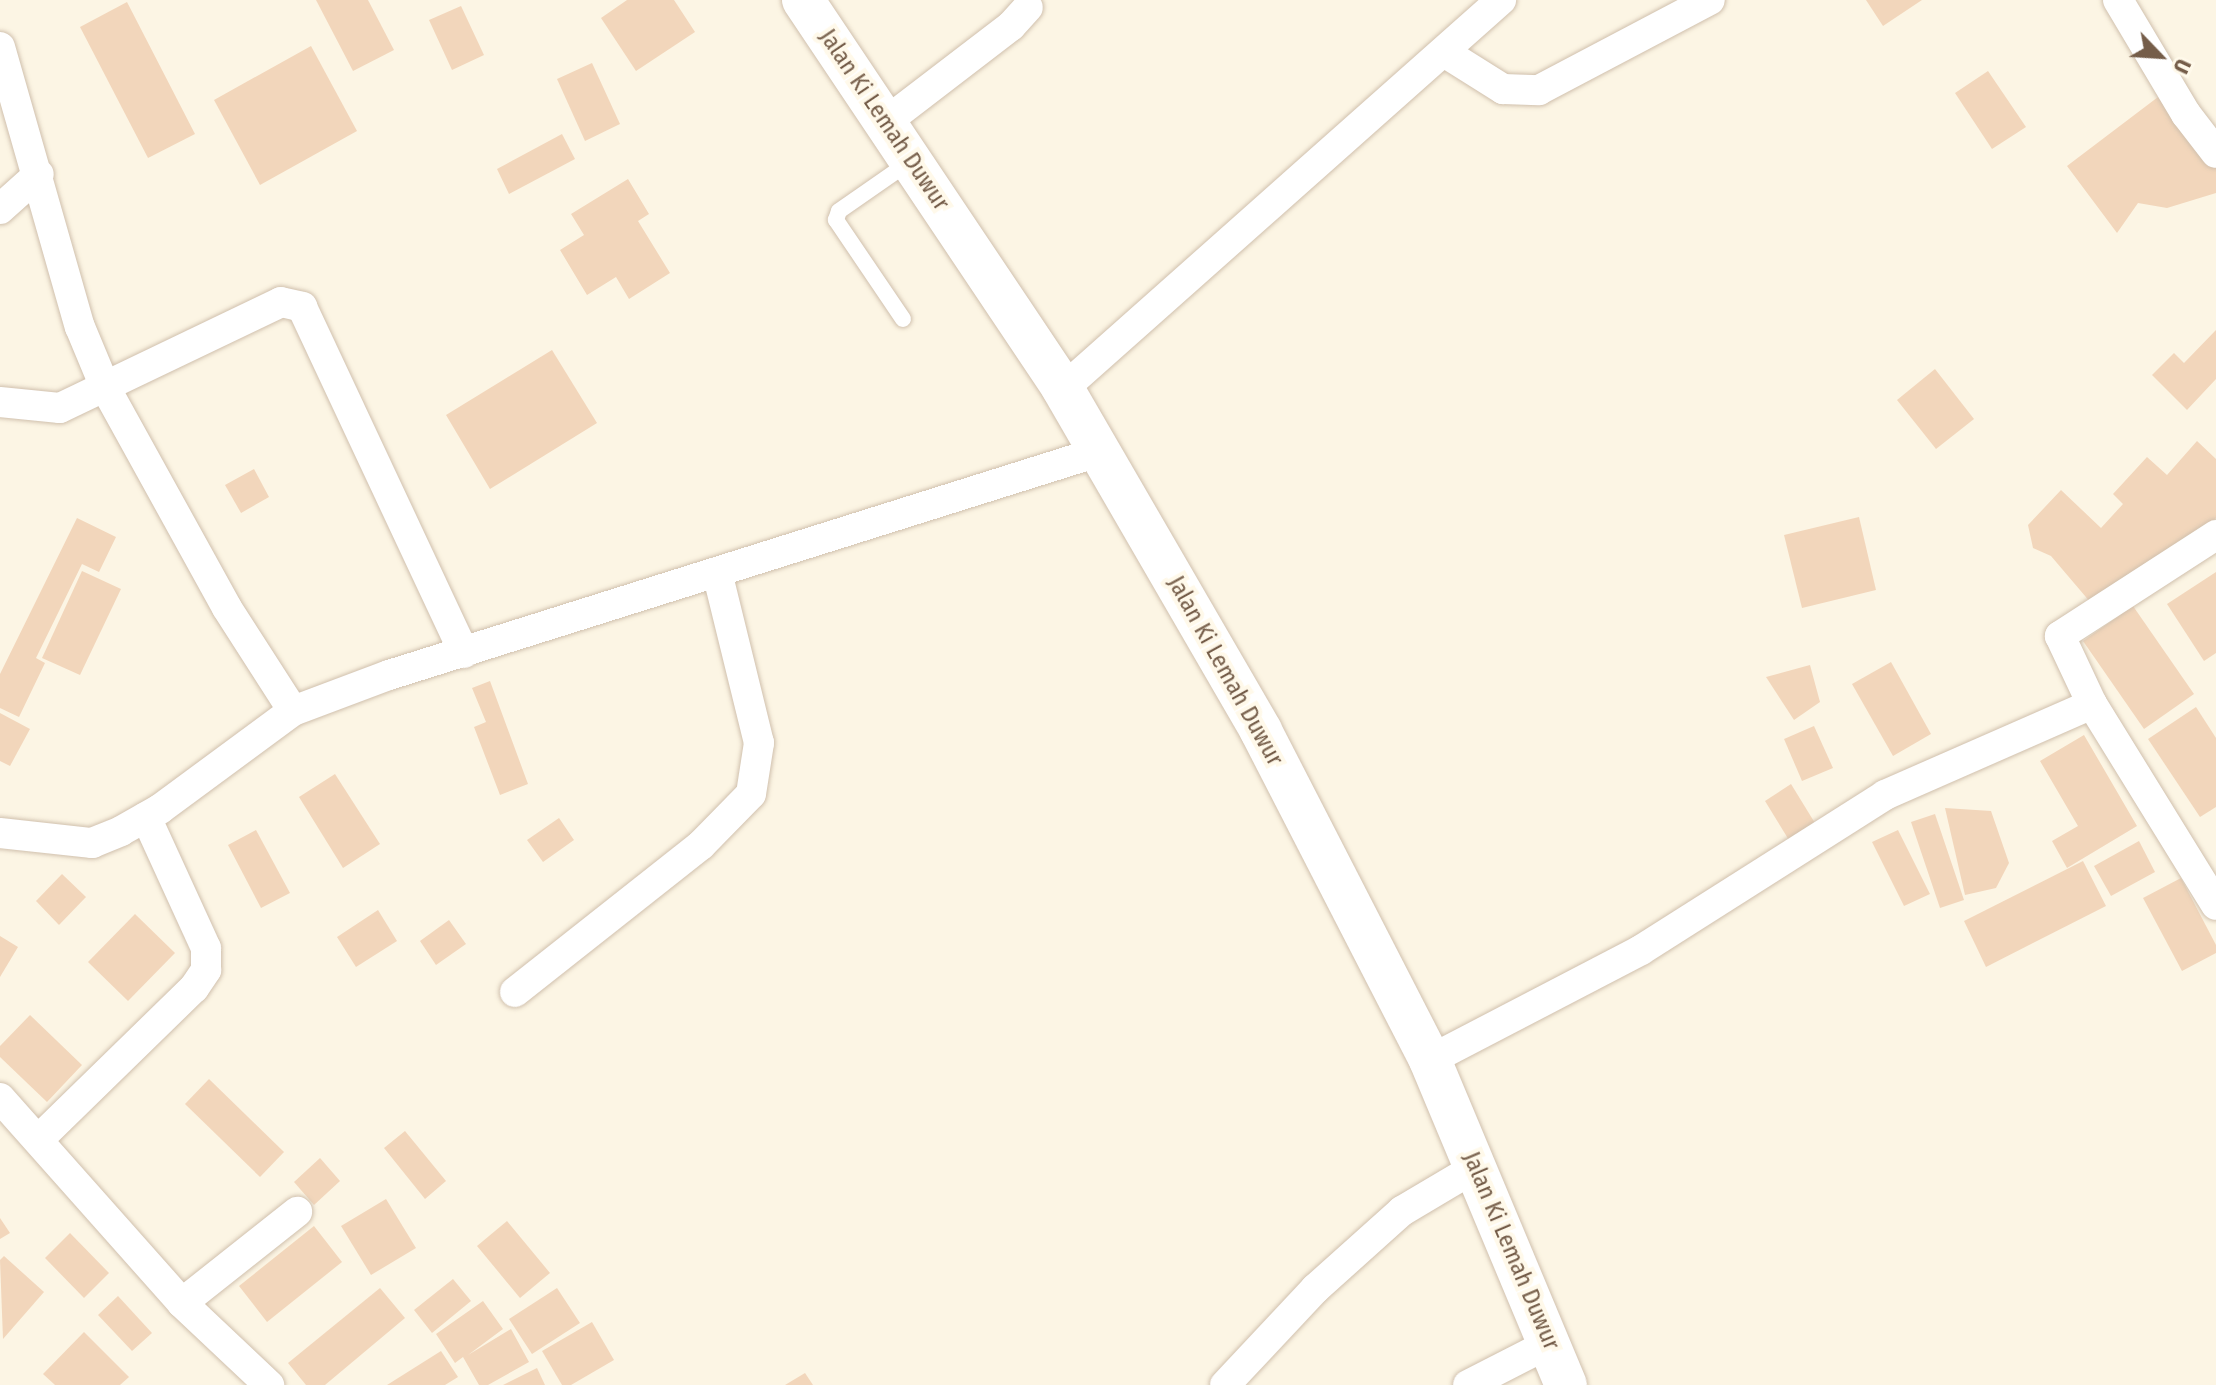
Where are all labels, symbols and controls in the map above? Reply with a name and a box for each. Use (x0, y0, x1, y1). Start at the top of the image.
north arrow (2120, 16, 2200, 96)
street label: Jalan Ki Lemah Duwur (813, 24, 955, 216)
text: U (2167, 55, 2197, 78)
street label: Jalan Ki Lemah Duwur (1161, 571, 1289, 771)
street label: Jalan Ki Lemah Duwur (1456, 1148, 1566, 1354)

